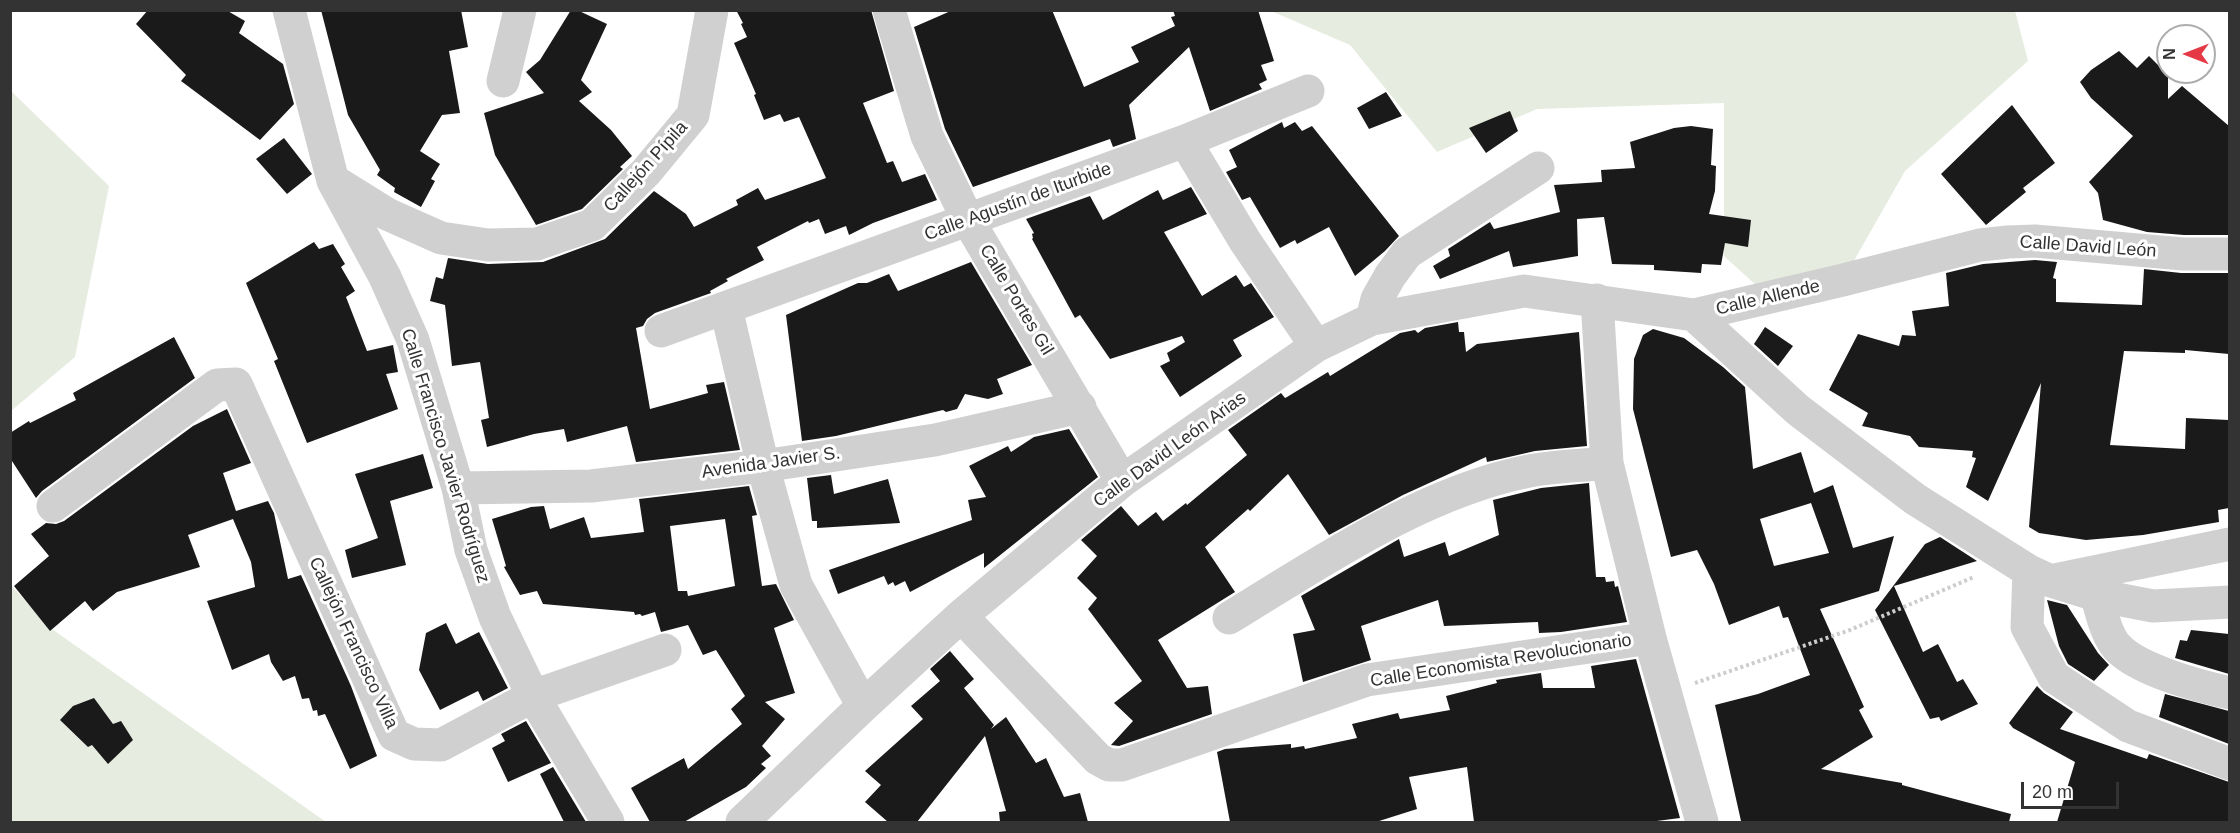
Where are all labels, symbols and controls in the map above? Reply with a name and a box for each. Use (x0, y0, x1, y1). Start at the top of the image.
north arrow (2156, 24, 2216, 84)
text: N (2161, 48, 2178, 60)
street label: Callejón Pípila (599, 117, 693, 217)
street label: Calle Agustín de Iturbide (922, 158, 1114, 246)
street label: Calle David León (2019, 231, 2157, 263)
street label: Calle Portes Gil (975, 241, 1057, 359)
street label: Calle Allende (1714, 276, 1822, 320)
street label: Calle Francisco Javier Rodríguez (396, 326, 494, 586)
street label: Calle David León Arias (1090, 387, 1250, 513)
street label: Avenida Javier S. (700, 443, 842, 483)
street label: Callejón Francisco Villa (304, 554, 402, 732)
street label: Calle Economista Revolucionario (1369, 630, 1633, 692)
scale bar (2024, 770, 2122, 808)
text: 20 m (2032, 782, 2072, 802)

